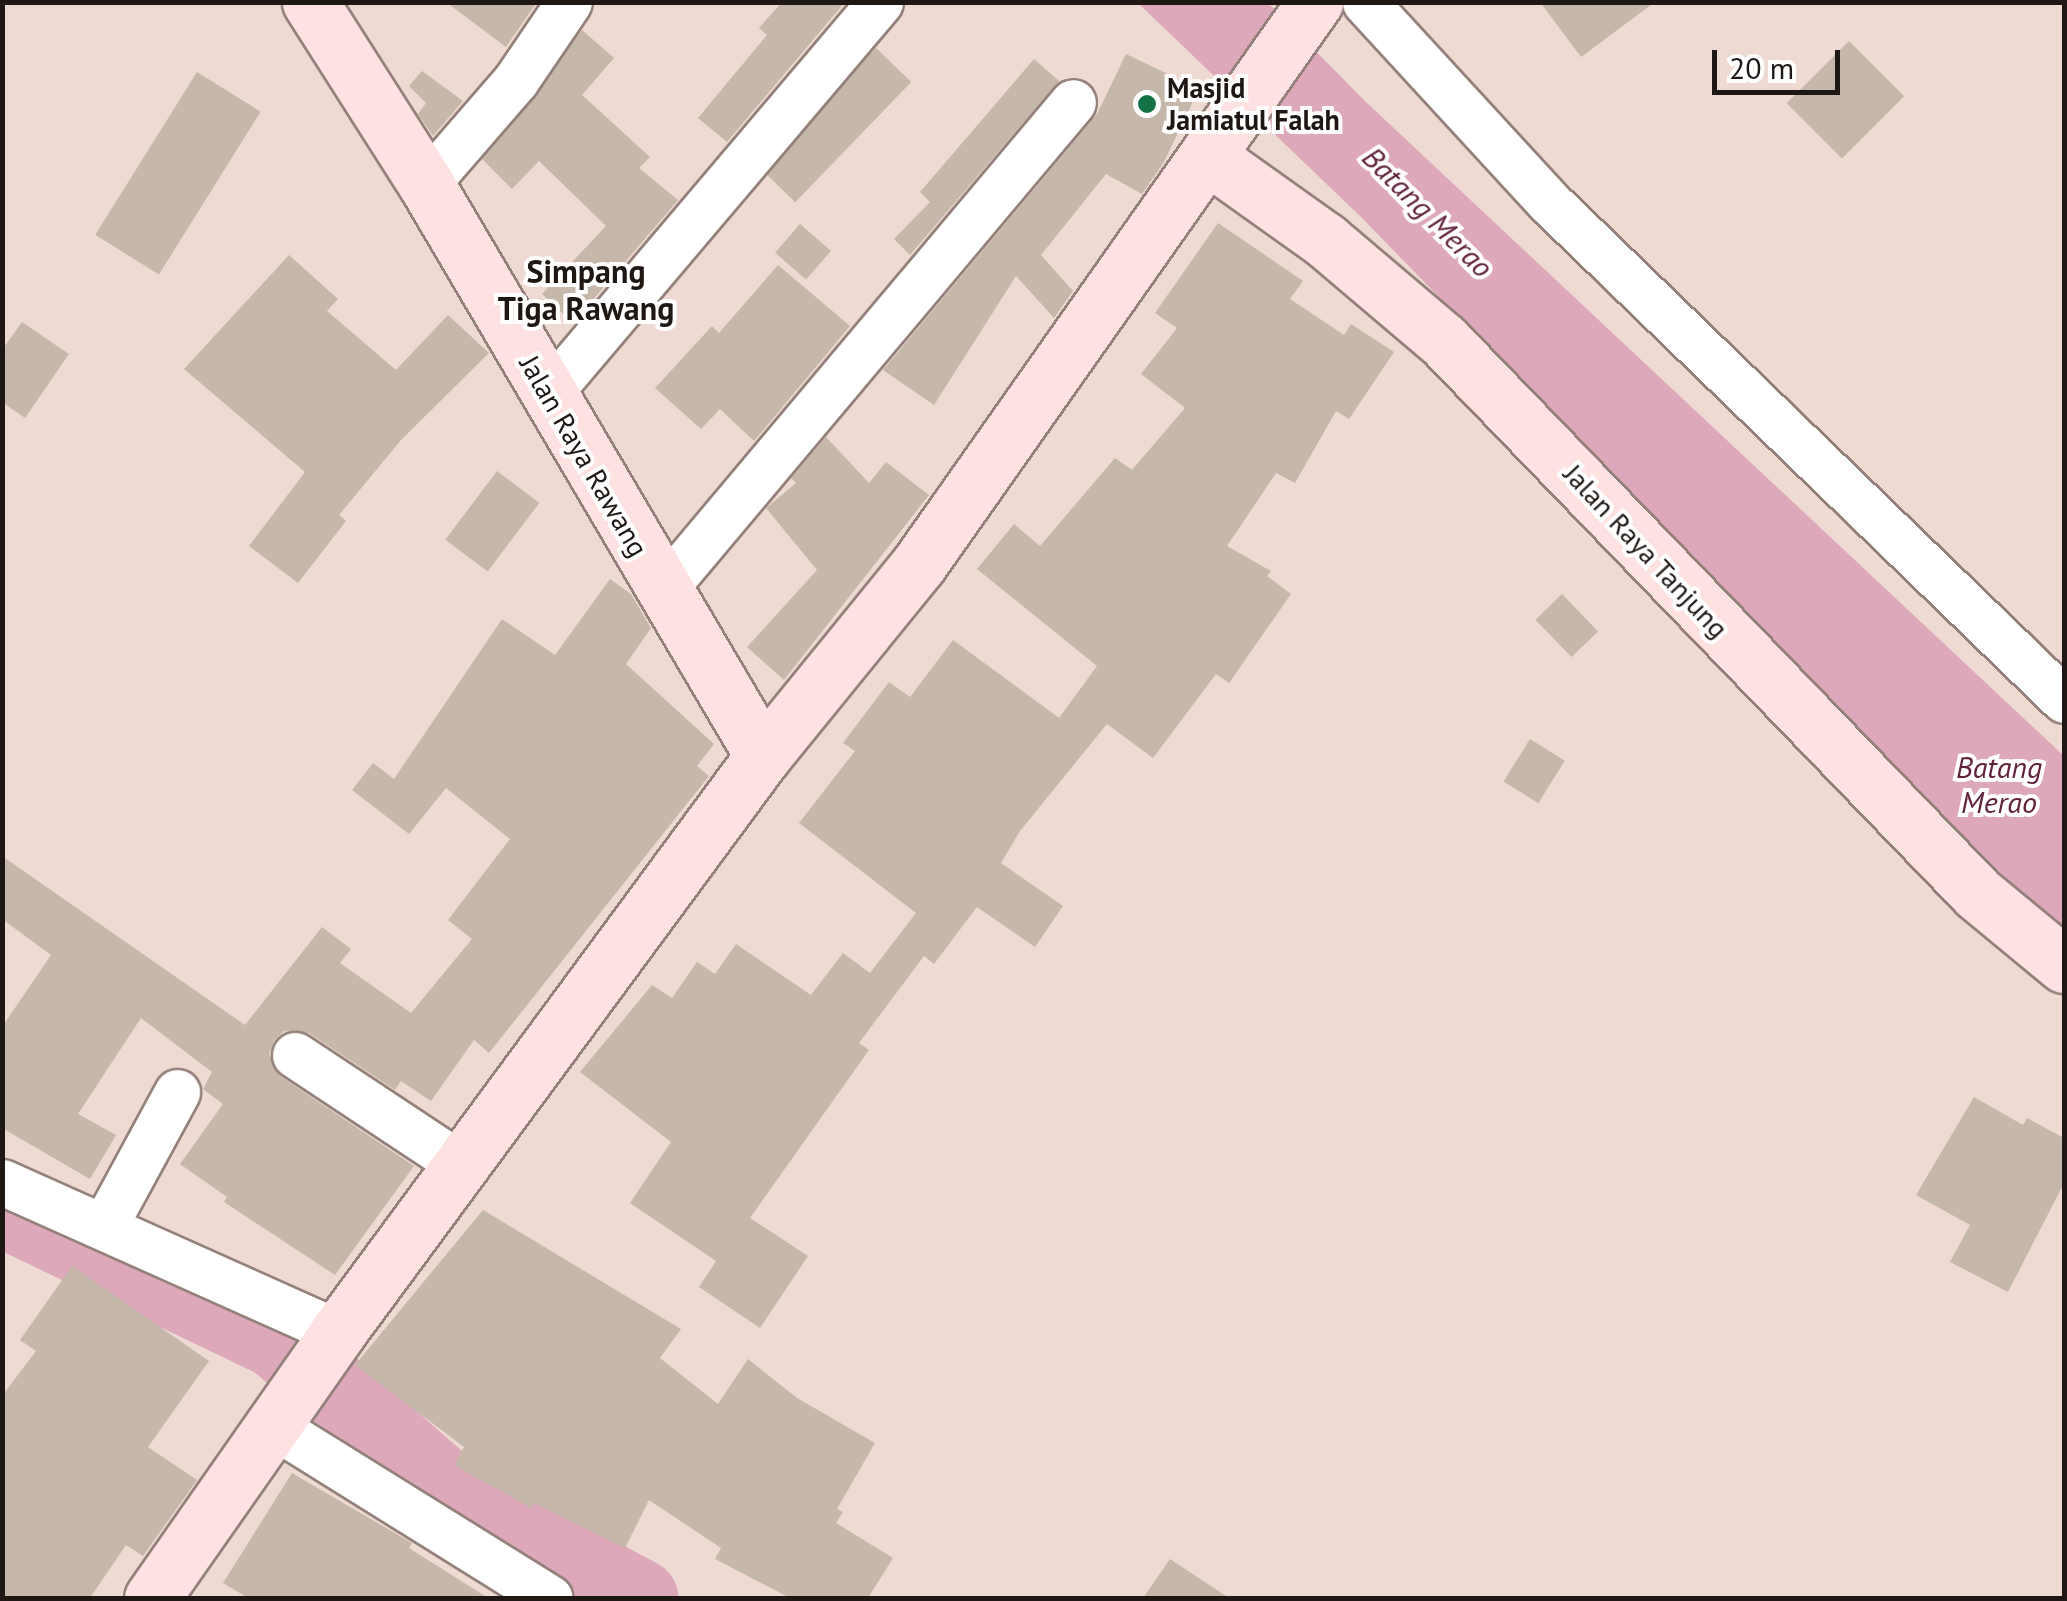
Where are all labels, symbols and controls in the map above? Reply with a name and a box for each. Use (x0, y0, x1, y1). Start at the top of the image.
scale bar (1717, 30, 1844, 92)
text: 20 m (1729, 48, 1794, 87)
place label: Masjid Jamiatul Falah (1167, 71, 1340, 137)
marker: Masjid Jamiatul Falah (1136, 93, 1158, 115)
water label: Batang Merao (1355, 139, 1501, 285)
district label: Simpang Tiga Rawang (498, 253, 674, 328)
street label: Jalan Raya Rawang (513, 349, 655, 563)
street label: Jalan Raya Tanjung (1557, 457, 1735, 645)
water label: Batang Merao (1956, 749, 2042, 820)

